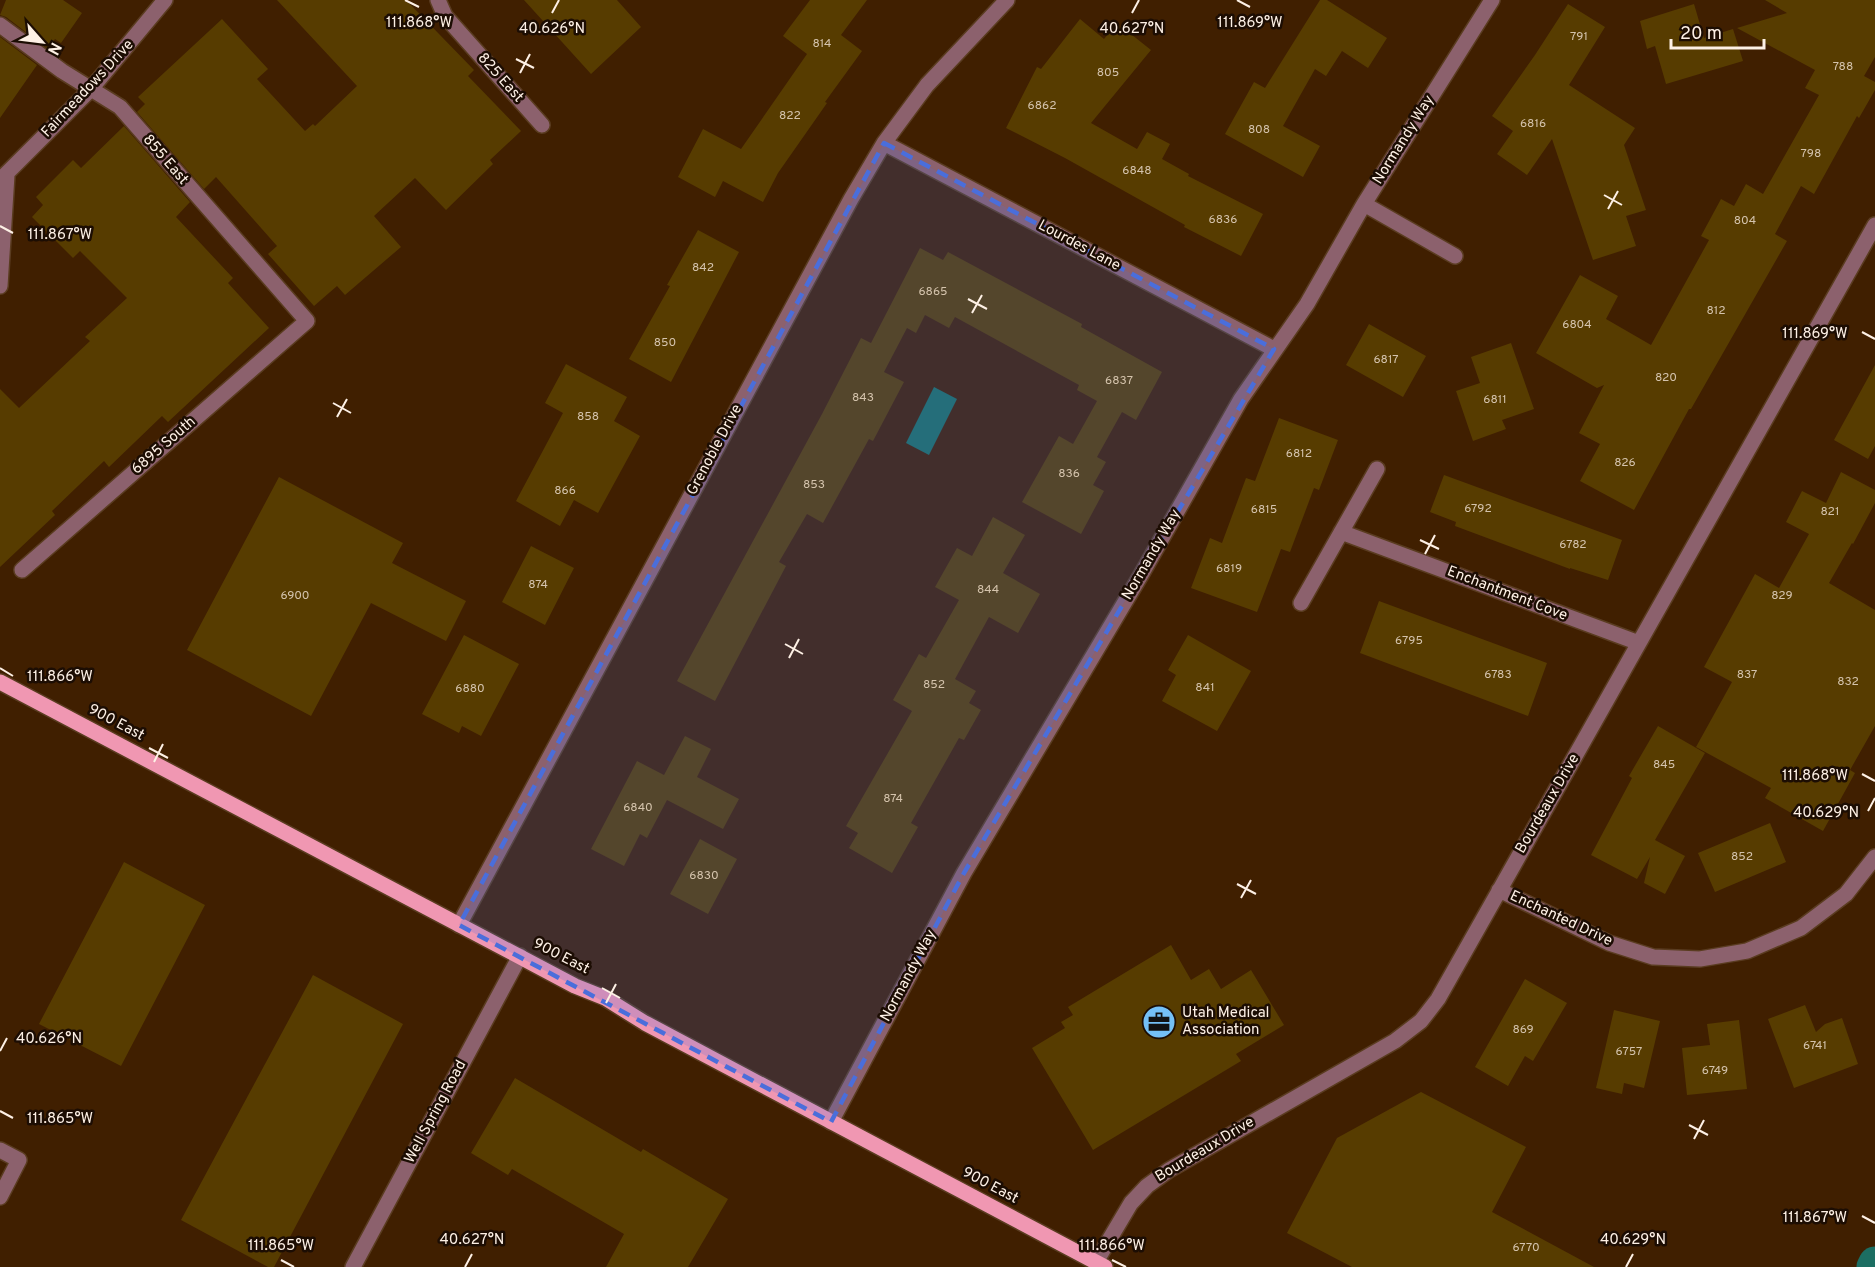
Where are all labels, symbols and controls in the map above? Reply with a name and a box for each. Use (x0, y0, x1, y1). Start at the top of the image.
north arrow (12, 12, 72, 72)
scale bar (1671, 12, 1764, 50)
text: 111.868°W (386, 14, 452, 33)
text: 111.869°W (1217, 14, 1283, 33)
text: 40.626°N (519, 20, 585, 39)
text: 40.627°N (1100, 20, 1164, 39)
text: 20 m (1680, 23, 1722, 46)
house number: 791 (1570, 29, 1588, 45)
street label: Fairmeadows Drive (38, 36, 138, 142)
house number: 814 (813, 36, 832, 52)
text: N (42, 38, 65, 58)
street label: 825 East (473, 49, 527, 107)
house number: 788 (1833, 59, 1853, 75)
house number: 805 (1097, 65, 1119, 81)
street label: Normandy Way (1369, 92, 1439, 188)
house number: 6862 (1027, 98, 1057, 114)
house number: 822 (779, 108, 801, 124)
house number: 6816 (1520, 116, 1546, 132)
house number: 808 (1248, 122, 1270, 138)
street label: 855 East (138, 131, 192, 189)
house number: 798 (1801, 146, 1821, 162)
house number: 6848 (1122, 163, 1152, 179)
house number: 6836 (1209, 212, 1237, 228)
house number: 804 (1734, 213, 1756, 229)
street label: Lourdes Lane (1034, 216, 1124, 276)
text: 111.867°W (28, 226, 92, 245)
house number: 842 (692, 260, 714, 276)
house number: 6865 (918, 284, 948, 300)
house number: 812 (1706, 303, 1726, 319)
house number: 6804 (1562, 317, 1592, 333)
text: 111.869°W (1782, 325, 1848, 344)
house number: 850 (654, 335, 676, 351)
house number: 6817 (1373, 352, 1399, 368)
house number: 820 (1655, 370, 1677, 386)
house number: 6837 (1105, 373, 1133, 389)
house number: 843 (852, 390, 874, 406)
house number: 6811 (1483, 392, 1507, 408)
street label: Grenoble Drive (683, 401, 747, 499)
house number: 858 (577, 409, 599, 425)
street label: 6895 South (128, 413, 200, 479)
house number: 6812 (1286, 446, 1312, 462)
house number: 826 (1614, 455, 1636, 471)
house number: 836 (1058, 466, 1080, 482)
house number: 853 (803, 477, 825, 493)
house number: 866 (554, 483, 576, 499)
house number: 6792 (1464, 501, 1492, 517)
house number: 6815 (1251, 502, 1277, 518)
house number: 821 (1821, 504, 1839, 520)
street label: Normandy Way (1118, 506, 1186, 604)
house number: 6782 (1559, 537, 1587, 553)
house number: 6819 (1216, 561, 1242, 577)
street label: Enchantment Cove (1444, 562, 1570, 626)
house number: 874 (528, 577, 548, 593)
house number: 844 (977, 582, 999, 598)
house number: 6900 (280, 588, 310, 604)
house number: 829 (1771, 588, 1793, 604)
house number: 6795 (1395, 633, 1423, 649)
house number: 6783 (1484, 667, 1512, 683)
house number: 837 (1737, 667, 1757, 683)
text: 111.866°W (27, 668, 93, 687)
house number: 832 (1837, 674, 1859, 690)
house number: 852 (923, 677, 945, 693)
house number: 841 (1195, 680, 1215, 696)
house number: 6880 (455, 681, 485, 697)
street label: 900 East (85, 700, 147, 746)
street label: Bourdeaux Drive (1512, 751, 1584, 857)
house number: 845 (1653, 757, 1675, 773)
text: 111.868°W (1782, 767, 1848, 786)
house number: 874 (883, 791, 903, 807)
house number: 6840 (623, 800, 653, 816)
text: 40.629°N (1793, 804, 1859, 823)
house number: 852 (1731, 849, 1753, 865)
house number: 6830 (689, 868, 719, 884)
street label: Enchanted Drive (1507, 887, 1615, 951)
street label: Normandy Way (877, 927, 941, 1025)
street label: 900 East (530, 935, 592, 979)
office icon: Utah Medical Association (1141, 1004, 1177, 1040)
place label: Utah Medical Association (1182, 1004, 1270, 1040)
house number: 869 (1512, 1022, 1534, 1038)
text: 40.626°N (16, 1030, 82, 1049)
house number: 6741 (1803, 1038, 1827, 1054)
house number: 6757 (1616, 1044, 1642, 1060)
street label: Well Spring Road (401, 1057, 471, 1167)
house number: 6749 (1702, 1063, 1728, 1079)
text: 111.865°W (27, 1110, 93, 1129)
street label: Bourdeaux Drive (1152, 1113, 1258, 1187)
street label: 900 East (959, 1163, 1021, 1209)
text: 111.867°W (1783, 1209, 1847, 1228)
text: 40.627°N (440, 1231, 504, 1250)
text: 40.629°N (1600, 1231, 1666, 1250)
text: 111.865°W (248, 1237, 314, 1256)
text: 111.866°W (1079, 1237, 1145, 1256)
house number: 6770 (1512, 1240, 1540, 1256)

